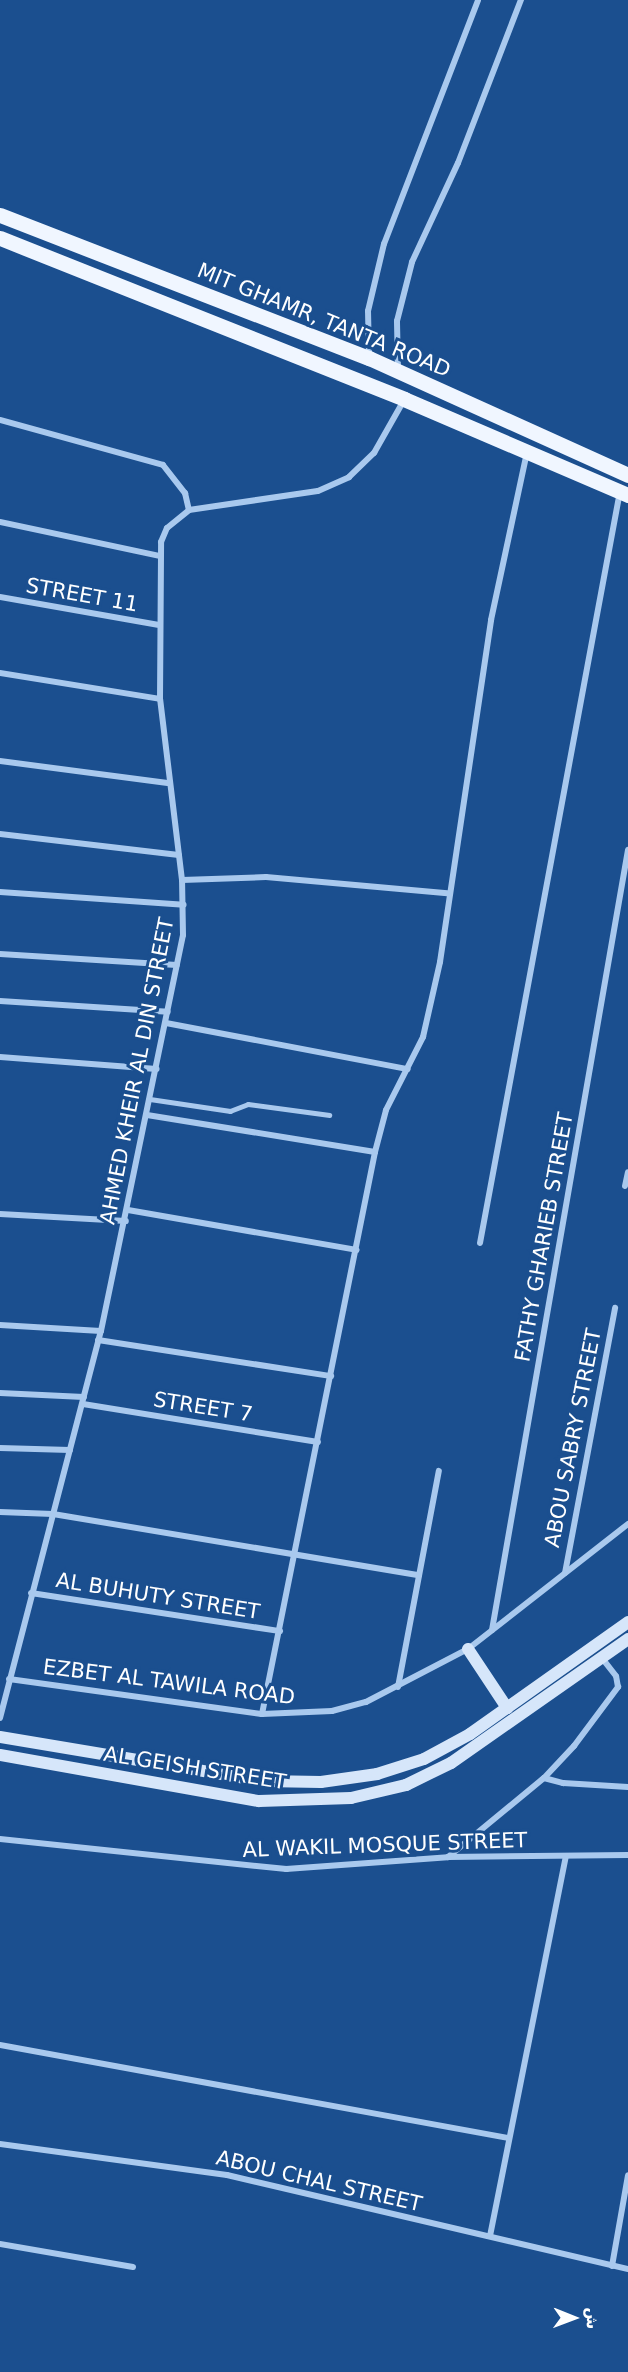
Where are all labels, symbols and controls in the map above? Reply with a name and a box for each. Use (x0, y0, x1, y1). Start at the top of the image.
street label: MIT GHAMR, TANTA ROAD (194, 258, 454, 382)
street label: STREET 11 (24, 573, 140, 617)
street label: AHMED KHEIR AL DIN STREET (95, 915, 179, 1227)
street label: FATHY GHARIEB STREET (510, 1110, 578, 1364)
street label: ABOU SABRY STREET (539, 1326, 607, 1550)
street label: STREET 7 (152, 1387, 254, 1427)
street label: AL BUHUTY STREET (54, 1567, 262, 1625)
street label: EZBET AL TAWILA ROAD (42, 1654, 296, 1710)
street label: AL GEISH STREET (102, 1741, 288, 1795)
street label: AL WAKIL MOSQUE STREET (242, 1827, 528, 1863)
street label: ABOU CHAL STREET (214, 2145, 424, 2217)
north arrow (544, 2288, 604, 2348)
text: ش (583, 2307, 602, 2330)

